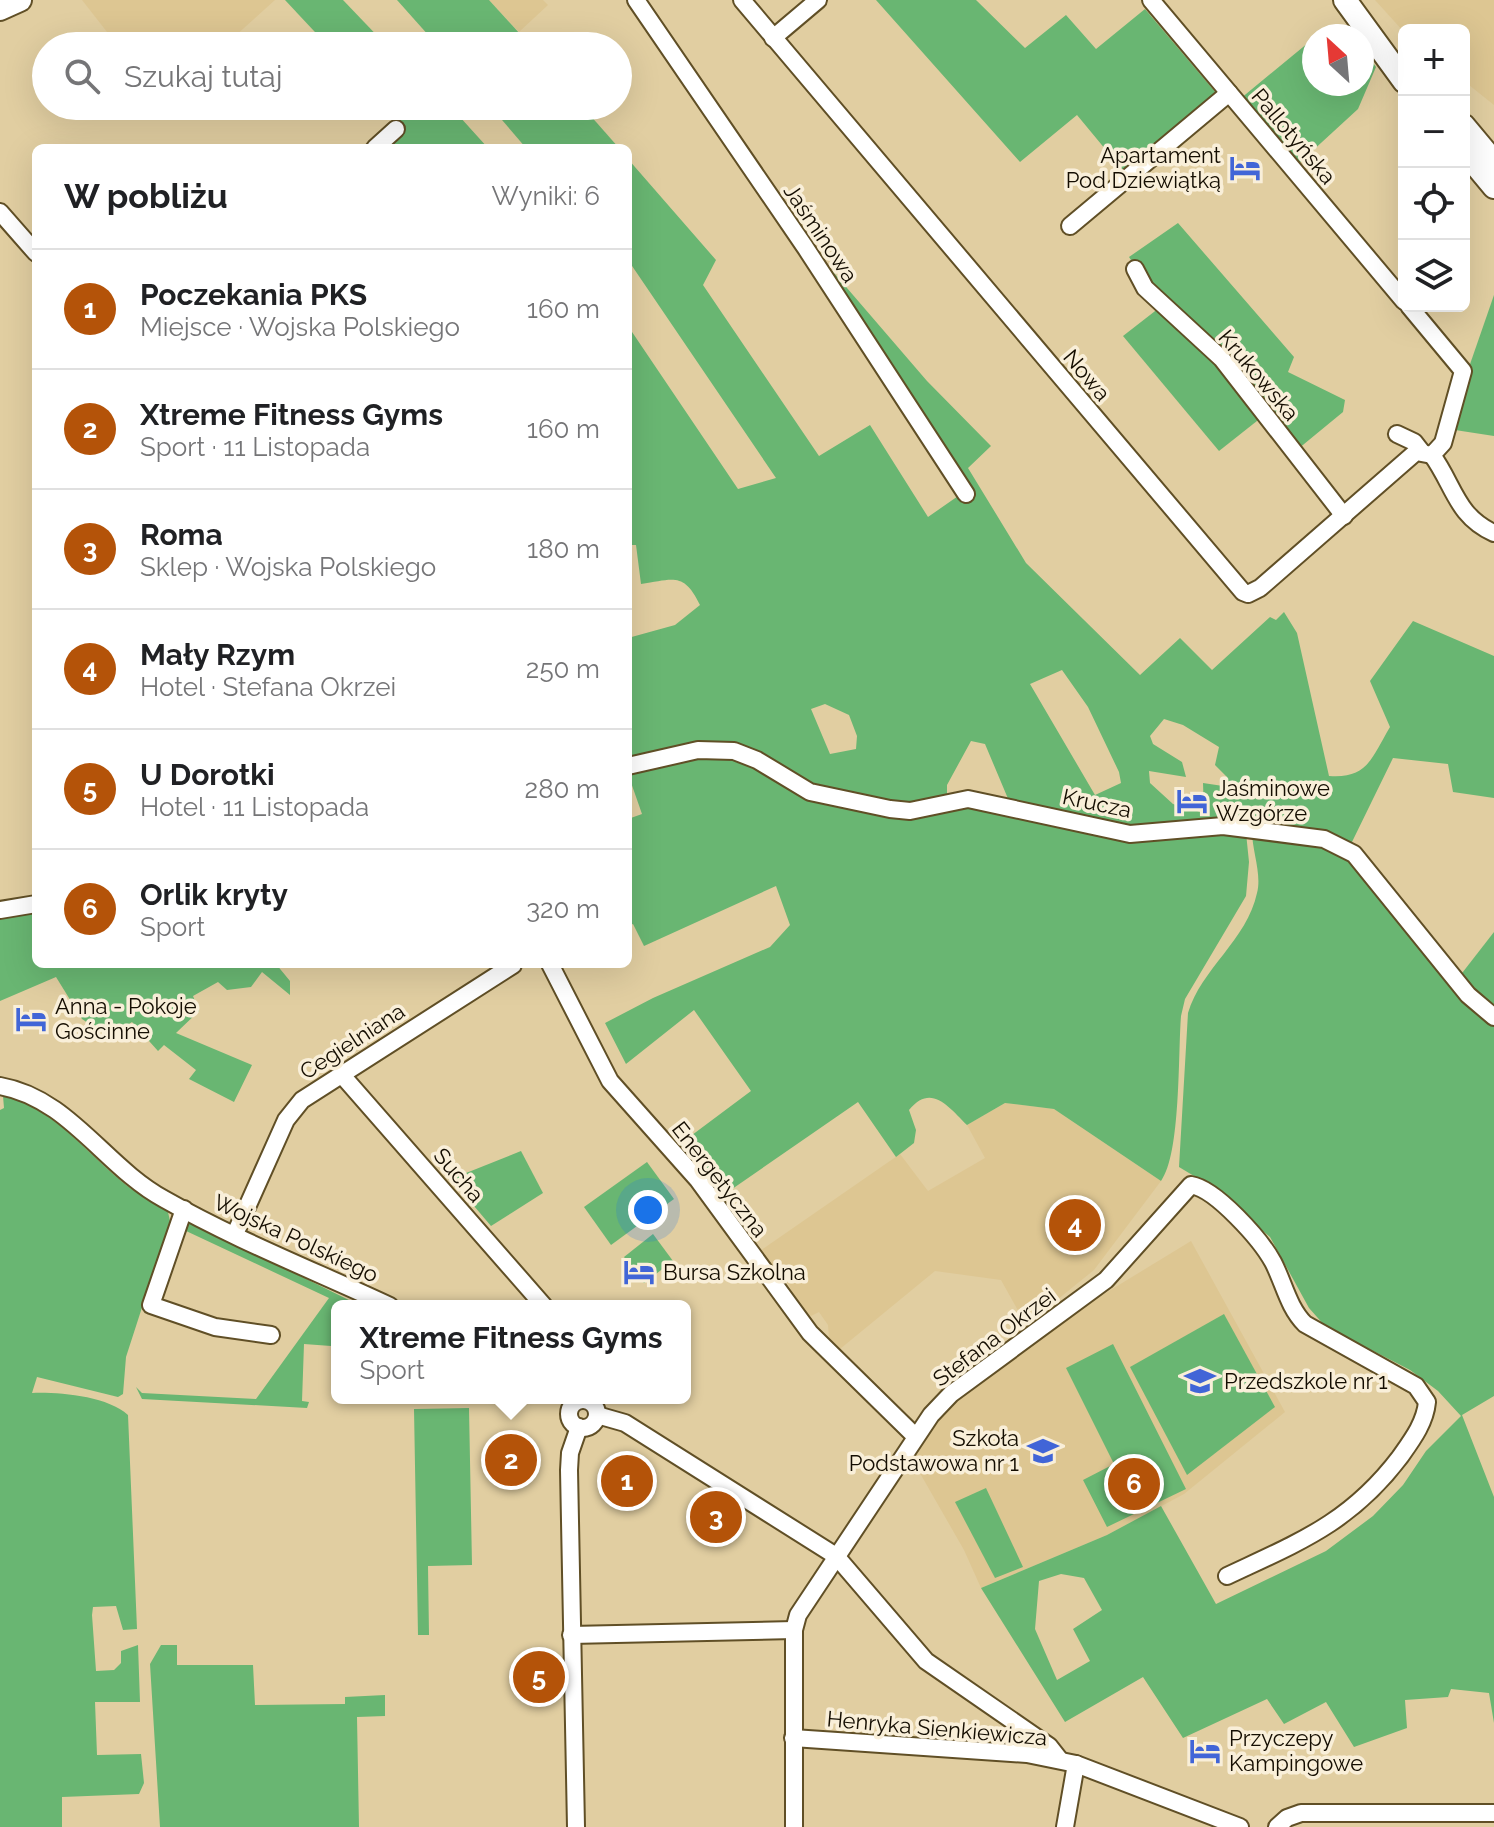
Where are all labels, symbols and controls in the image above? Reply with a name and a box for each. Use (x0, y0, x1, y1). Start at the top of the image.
north arrow (1302, 24, 1374, 96)
map controls (1398, 24, 1470, 312)
button: + (1398, 24, 1470, 96)
search box (32, 32, 632, 120)
icon: search (60, 54, 104, 98)
text: Szukaj tutaj (124, 59, 282, 94)
street label: Pallotyńska (1247, 83, 1341, 189)
button: − (1398, 96, 1470, 168)
place label: Apartament Pod Dziewiątką (1066, 142, 1222, 193)
hotel icon: Apartament Pod Dziewiątką (1228, 151, 1262, 185)
button: locate (1398, 168, 1470, 240)
text: W pobliżu (64, 176, 228, 216)
street label: Jaśminowa (779, 179, 863, 287)
text: Wyniki: 6 (492, 181, 600, 211)
button: layers (1398, 240, 1470, 312)
text: Poczekania PKS (140, 277, 367, 312)
text: 1 (84, 294, 96, 324)
text: 160 m (527, 294, 600, 324)
text: Miejsce · Wojska Polskiego (140, 312, 460, 342)
street label: Krukowska (1214, 324, 1304, 426)
street label: Nowa (1058, 344, 1116, 406)
text: Xtreme Fitness Gyms (140, 397, 443, 432)
text: 2 (83, 414, 97, 444)
text: 160 m (527, 414, 600, 444)
text: Sport · 11 Listopada (140, 432, 370, 462)
text: Roma (140, 517, 223, 552)
text: 3 (83, 534, 97, 564)
text: 180 m (527, 534, 600, 564)
text: Sklep · Wojska Polskiego (140, 552, 436, 582)
text: Mały Rzym (140, 637, 295, 672)
text: 4 (83, 654, 97, 684)
text: 250 m (526, 654, 600, 684)
text: Hotel · Stefana Okrzei (140, 672, 396, 702)
text: U Dorotki (140, 757, 275, 792)
text: 5 (83, 774, 97, 804)
text: 280 m (525, 774, 600, 804)
place label: Jaśminowe Wzgórze (1216, 775, 1330, 826)
street label: Krucza (1060, 783, 1134, 823)
hotel icon: Jaśminowe Wzgórze (1175, 784, 1209, 818)
text: Hotel · 11 Listopada (140, 792, 369, 822)
text: Orlik kryty (140, 877, 288, 912)
text: 6 (82, 894, 98, 924)
text: 320 m (526, 894, 600, 924)
text: Sport (140, 912, 205, 942)
place label: Anna - Pokoje Gościnne (55, 993, 197, 1044)
street label: Cegielniana (295, 997, 409, 1085)
hotel icon: Anna - Pokoje Gościnne (14, 1002, 48, 1036)
street label: Energetyczna (667, 1116, 773, 1242)
street label: Sucha (428, 1143, 490, 1207)
street label: Wojska Polskiego (210, 1188, 382, 1288)
your location (628, 1190, 668, 1230)
pin: 4 (1049, 1195, 1101, 1255)
hotel icon: Bursa Szkolna (622, 1255, 656, 1289)
place label: Bursa Szkolna (663, 1259, 806, 1285)
street label: Stefana Okrzei (927, 1282, 1061, 1392)
popup (331, 1300, 691, 1404)
text: Xtreme Fitness Gyms (360, 1320, 662, 1355)
text: Sport (360, 1355, 425, 1385)
school or university icon: Przedszkole nr 1 (1183, 1364, 1217, 1398)
place label: Przedszkole nr 1 (1224, 1368, 1388, 1394)
place label: Szkoła Podstawowa nr 1 (849, 1425, 1019, 1476)
pin: 2 (485, 1430, 537, 1490)
school or university icon: Szkoła Podstawowa nr 1 (1026, 1434, 1060, 1468)
pin: 1 (601, 1451, 653, 1511)
pin: 6 (1108, 1454, 1160, 1514)
pin: 3 (690, 1487, 742, 1547)
pin: 5 (513, 1647, 565, 1707)
street label: Henryka Sienkiewicza (826, 1705, 1048, 1751)
place label: Przyczepy Kampingowe (1229, 1725, 1363, 1776)
hotel icon: Przyczepy Kampingowe (1188, 1734, 1222, 1768)

